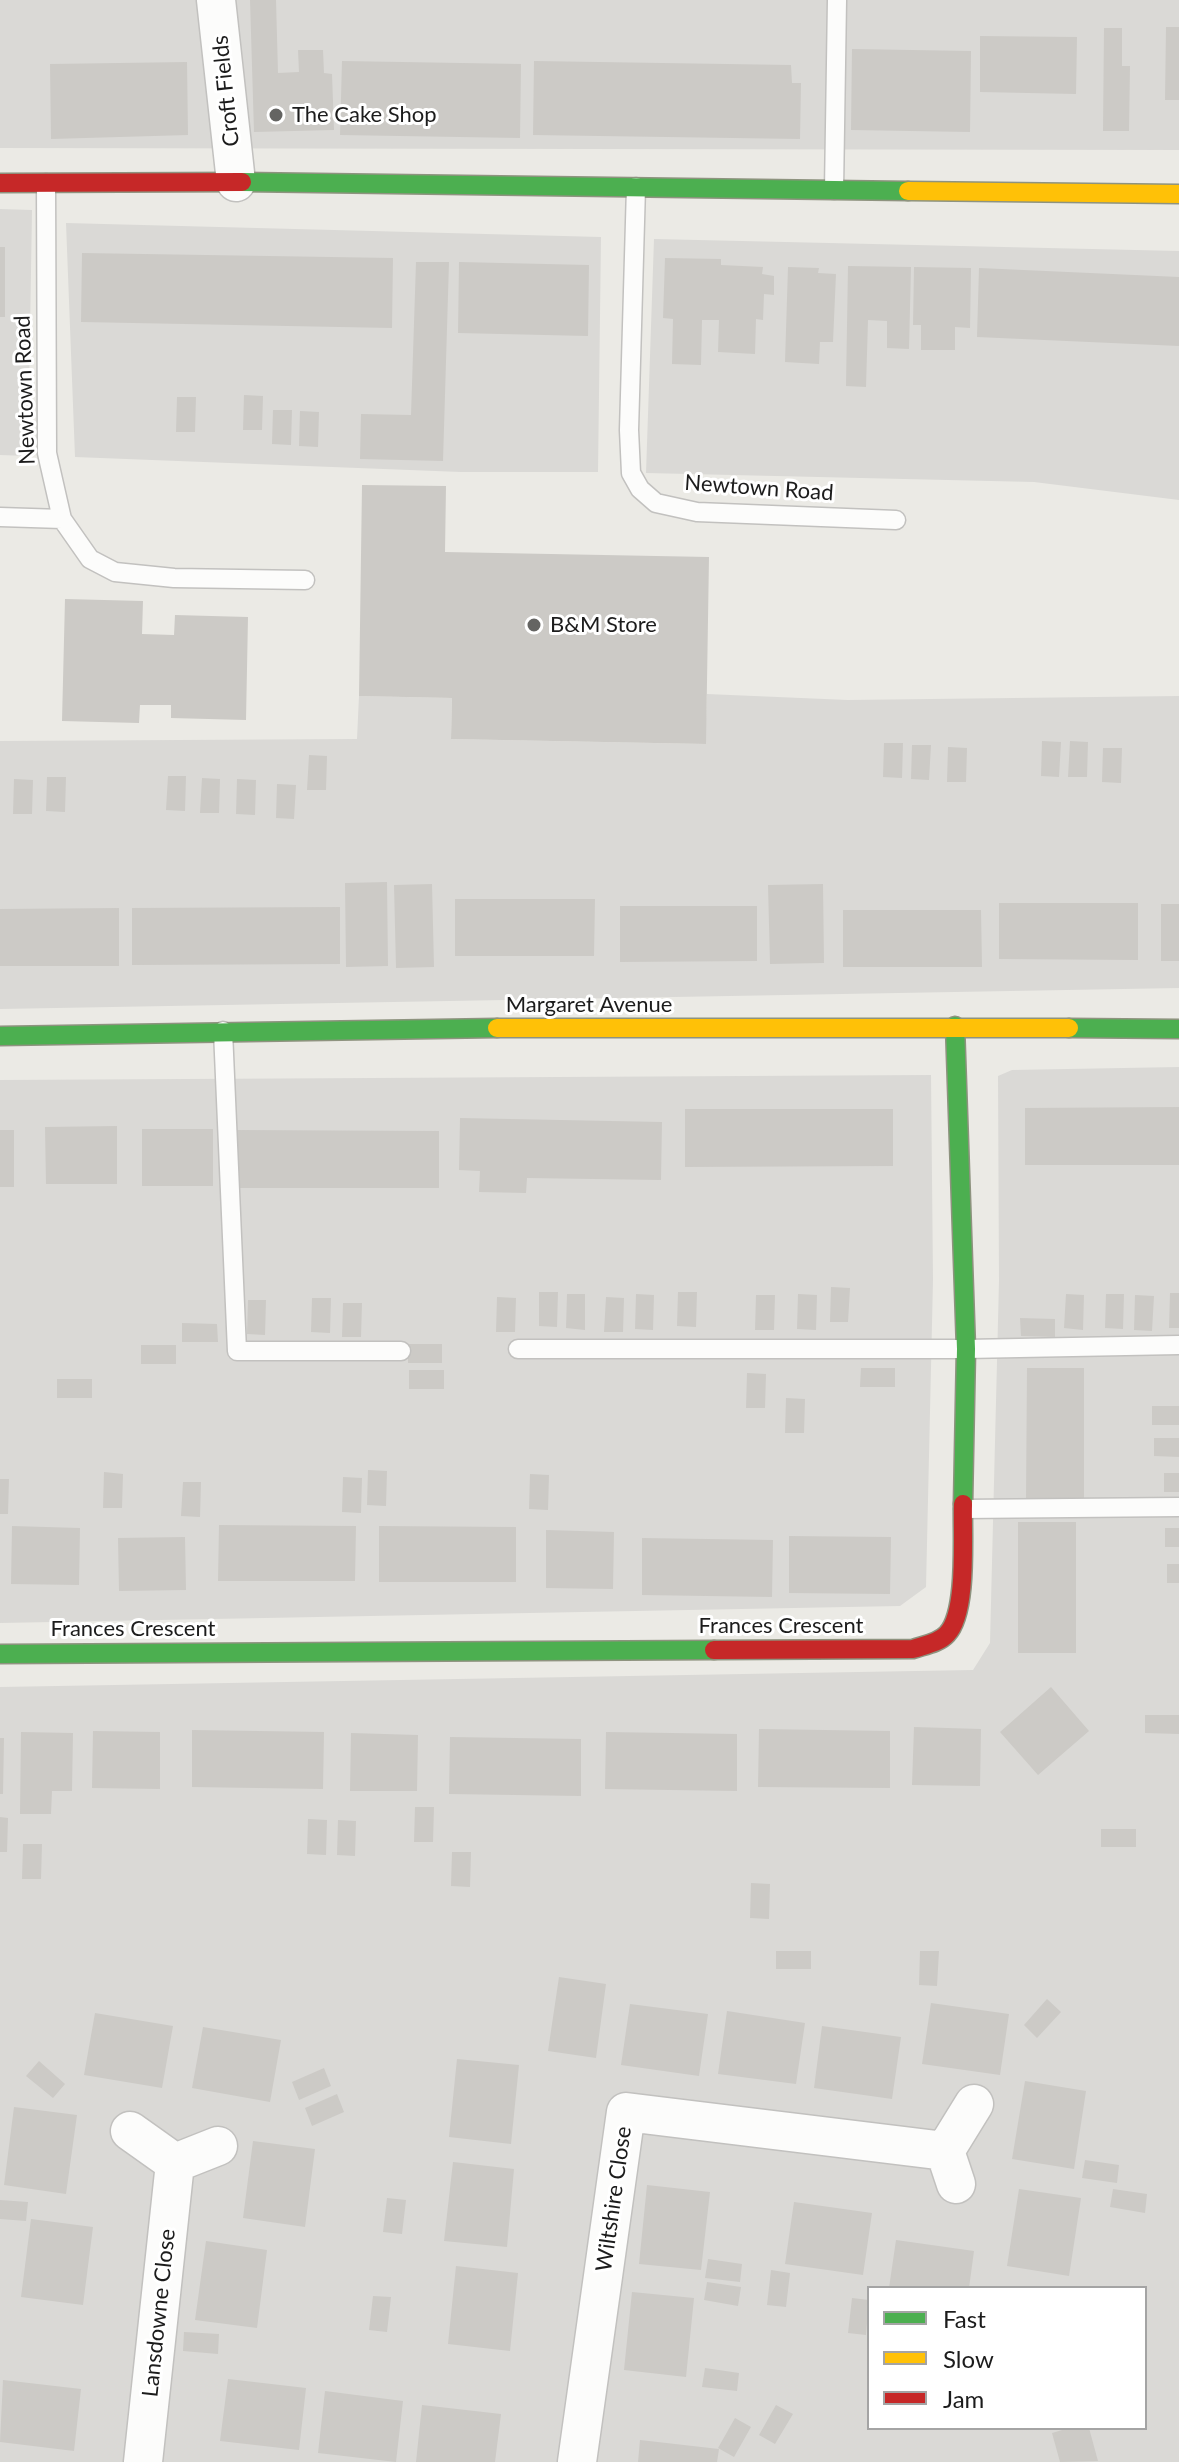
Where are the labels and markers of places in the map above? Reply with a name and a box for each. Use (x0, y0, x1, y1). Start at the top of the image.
place label: The Cake Shop (292, 102, 437, 128)
marker: The Cake Shop (267, 106, 285, 124)
place label: B&M Store (550, 612, 657, 638)
marker: B&M Store (525, 616, 543, 634)

